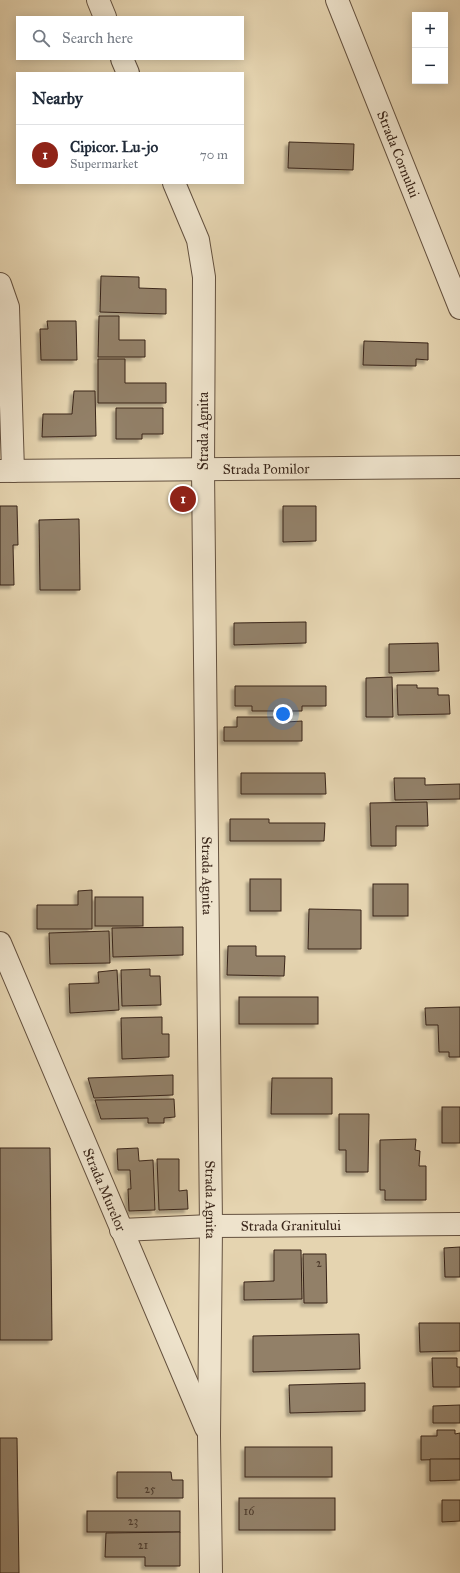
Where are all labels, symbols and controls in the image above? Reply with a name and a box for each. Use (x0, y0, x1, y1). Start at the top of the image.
map controls (412, 12, 448, 84)
button: + (412, 12, 448, 48)
search box (16, 16, 244, 60)
icon: search (30, 27, 52, 49)
text: Search here (62, 29, 133, 47)
button: − (412, 48, 448, 84)
text: Nearby (32, 88, 83, 109)
street label: Strada Cornului (373, 108, 423, 200)
text: Cipicor. Lu-jo (70, 138, 158, 156)
text: 1 (42, 147, 48, 163)
text: 70 m (200, 147, 228, 163)
text: Supermarket (70, 156, 138, 172)
street label: Strada Agnita (195, 392, 212, 470)
street label: Strada Pomilor (223, 460, 310, 478)
pin: 1 (170, 484, 196, 514)
your location (273, 704, 293, 724)
street label: Strada Agnita (198, 836, 216, 915)
street label: Strada Murelor (79, 1146, 130, 1235)
street label: Strada Agnita (201, 1160, 219, 1239)
street label: Strada Granitului (241, 1217, 341, 1235)
house number: 2 (316, 1256, 322, 1270)
house number: 25 (144, 1482, 156, 1496)
house number: 16 (244, 1504, 255, 1518)
house number: 23 (128, 1514, 139, 1528)
house number: 21 (138, 1538, 149, 1552)

